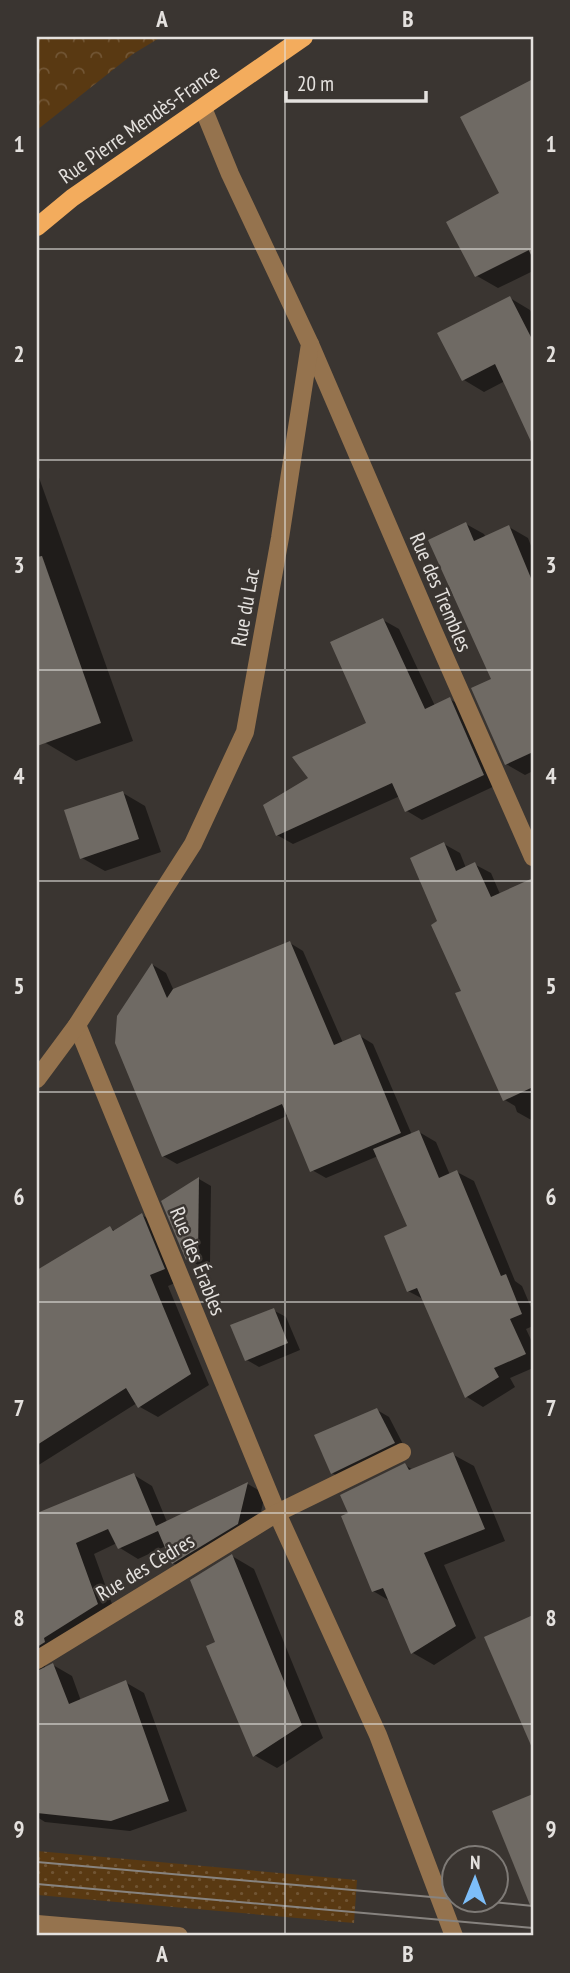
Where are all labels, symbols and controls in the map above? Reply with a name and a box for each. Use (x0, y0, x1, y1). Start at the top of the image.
text: A (155, 4, 168, 33)
text: B (402, 4, 414, 33)
street label: Rue Pierre Mendès-France (54, 59, 224, 189)
scale bar (286, 60, 426, 104)
text: 20 m (297, 70, 334, 97)
text: 1 (14, 129, 25, 158)
text: 1 (546, 129, 557, 158)
text: 2 (14, 339, 25, 368)
text: 2 (546, 339, 557, 368)
street label: Rue des Trembles (404, 528, 478, 656)
text: 3 (14, 550, 25, 579)
text: 3 (546, 550, 557, 579)
street label: Rue du Lac (225, 565, 265, 648)
text: 4 (14, 761, 25, 790)
text: 4 (546, 761, 557, 790)
text: 5 (14, 971, 25, 1000)
text: 5 (546, 971, 557, 1000)
text: 6 (14, 1182, 25, 1211)
text: 6 (546, 1182, 557, 1211)
street label: Rue des Érables (164, 1203, 232, 1319)
text: 7 (14, 1393, 25, 1422)
text: 7 (546, 1393, 557, 1422)
street label: Rue des Cèdres (91, 1527, 199, 1607)
text: 8 (14, 1603, 25, 1632)
text: 8 (546, 1603, 557, 1632)
text: 9 (14, 1814, 25, 1843)
text: 9 (546, 1814, 557, 1843)
north arrow (440, 1843, 510, 1913)
text: N (470, 1850, 481, 1874)
text: A (155, 1939, 168, 1968)
text: B (402, 1939, 414, 1968)

